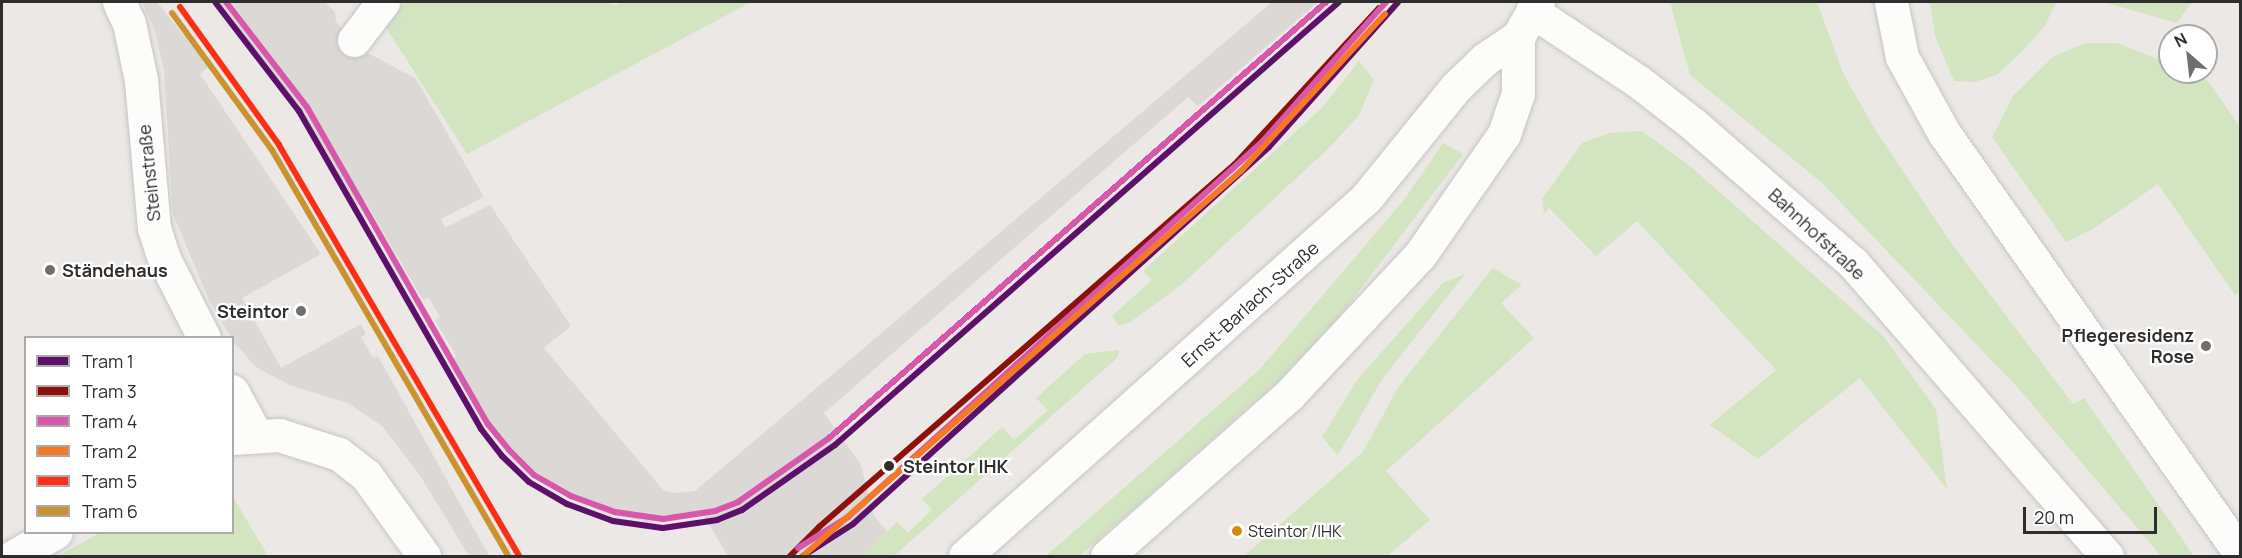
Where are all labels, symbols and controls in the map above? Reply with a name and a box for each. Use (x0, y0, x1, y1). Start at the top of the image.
north arrow (2158, 24, 2218, 84)
text: N (2170, 27, 2191, 52)
street label: Steinstraße (133, 123, 165, 223)
street label: Bahnhofstraße (1764, 184, 1870, 284)
street label: Ernst-Barlach-Straße (1177, 237, 1323, 371)
place label: Ständehaus (62, 259, 168, 281)
marker: Ständehaus (43, 263, 57, 277)
place label: Steintor (217, 300, 289, 322)
marker: Steintor (294, 304, 308, 318)
place label: Pflegeresidenz Rose (2061, 325, 2194, 368)
legend (24, 336, 234, 534)
marker: Pflegeresidenz Rose (2199, 339, 2213, 353)
text: Tram 1 (82, 349, 134, 373)
text: Tram 3 (82, 379, 137, 403)
text: Tram 4 (82, 409, 137, 433)
text: Tram 2 (82, 439, 137, 463)
place label: Steintor IHK (903, 455, 1008, 477)
marker: Steintor IHK (880, 457, 898, 475)
text: Tram 5 (82, 469, 137, 493)
scale bar (2026, 495, 2160, 533)
text: Tram 6 (82, 499, 138, 523)
text: 20 m (2034, 505, 2074, 529)
place label: Steintor /IHK (1248, 521, 1341, 541)
marker: Steintor /IHK (1231, 525, 1243, 537)

